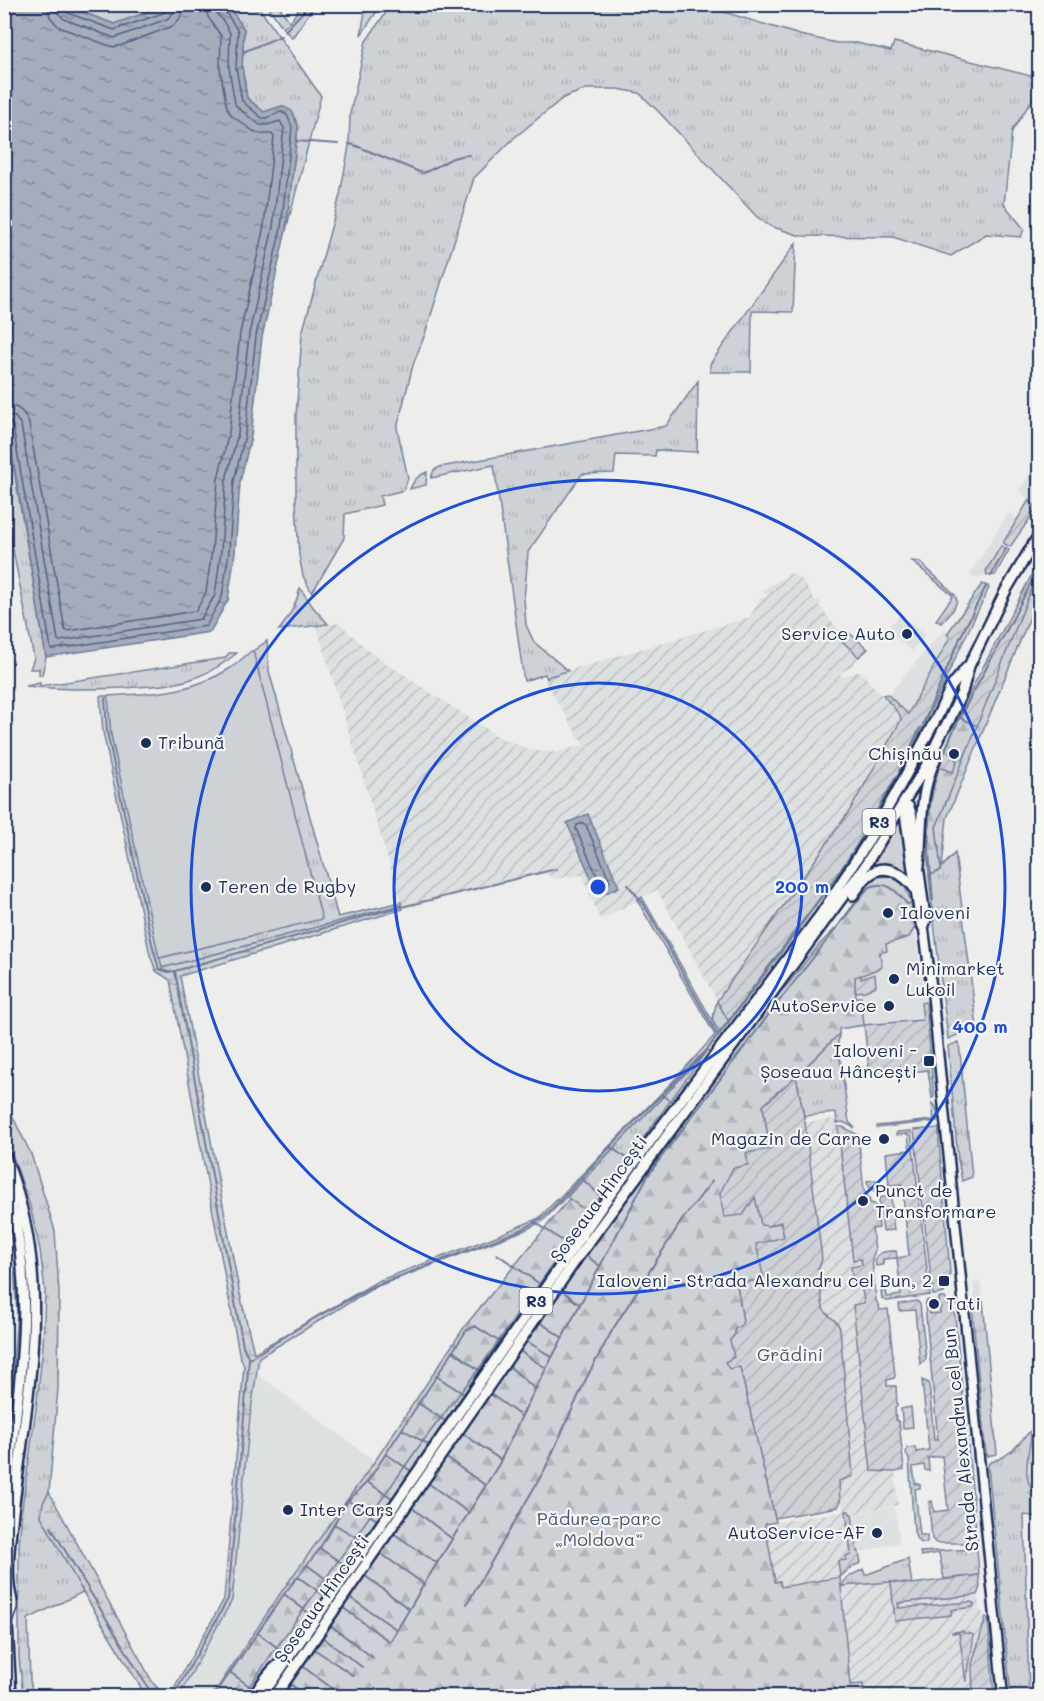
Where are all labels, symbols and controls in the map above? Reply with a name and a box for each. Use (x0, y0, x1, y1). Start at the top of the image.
place label: Service Auto (781, 621, 895, 645)
marker: Service Auto (900, 627, 914, 641)
place label: Tribună (158, 730, 225, 754)
marker: Tribună (139, 736, 153, 750)
place label: Chișinău (868, 741, 942, 765)
marker: Chișinău (947, 747, 961, 761)
road number: R3 (862, 809, 896, 835)
place label: Teren de Rugby (218, 874, 356, 898)
text: 200 m (775, 874, 829, 898)
centre of rings (588, 877, 608, 897)
marker: Teren de Rugby (199, 880, 213, 894)
place label: Ialoveni (900, 900, 970, 924)
marker: Ialoveni (881, 906, 895, 920)
place label: Minimarket Lukoil (906, 956, 1005, 1001)
marker: Minimarket Lukoil (887, 972, 901, 986)
place label: AutoService (769, 993, 877, 1017)
marker: AutoService (882, 999, 896, 1013)
text: 400 m (952, 1014, 1008, 1038)
place label: Ialoveni - Șoseaua Hâncești (760, 1038, 917, 1083)
marker: Ialoveni - Șoseaua Hâncești (922, 1054, 936, 1068)
place label: Magazin de Carne (711, 1126, 872, 1150)
street label: Șoseaua Hîncești (544, 1130, 652, 1267)
marker: Magazin de Carne (877, 1132, 891, 1146)
place label: Punct de Transformare (875, 1178, 996, 1223)
marker: Punct de Transformare (856, 1194, 870, 1208)
place label: Ialoveni - Strada Alexandru cel Bun, 2 (597, 1268, 932, 1292)
marker: Ialoveni - Strada Alexandru cel Bun, 2 (937, 1274, 951, 1288)
road number: R3 (520, 1288, 552, 1314)
place label: Tati (946, 1291, 981, 1315)
marker: Tati (927, 1297, 941, 1311)
street label: Strada Alexandru cel Bun (936, 1327, 984, 1553)
park label: Grădini (757, 1342, 823, 1366)
place label: Inter Cars (300, 1497, 394, 1521)
marker: Inter Cars (281, 1503, 295, 1517)
park label: Pădurea-parc „Moldova” (537, 1506, 661, 1551)
place label: AutoService-AF (727, 1520, 865, 1544)
marker: AutoService-AF (870, 1526, 884, 1540)
street label: Șoseaua Hîncești (268, 1530, 374, 1667)

